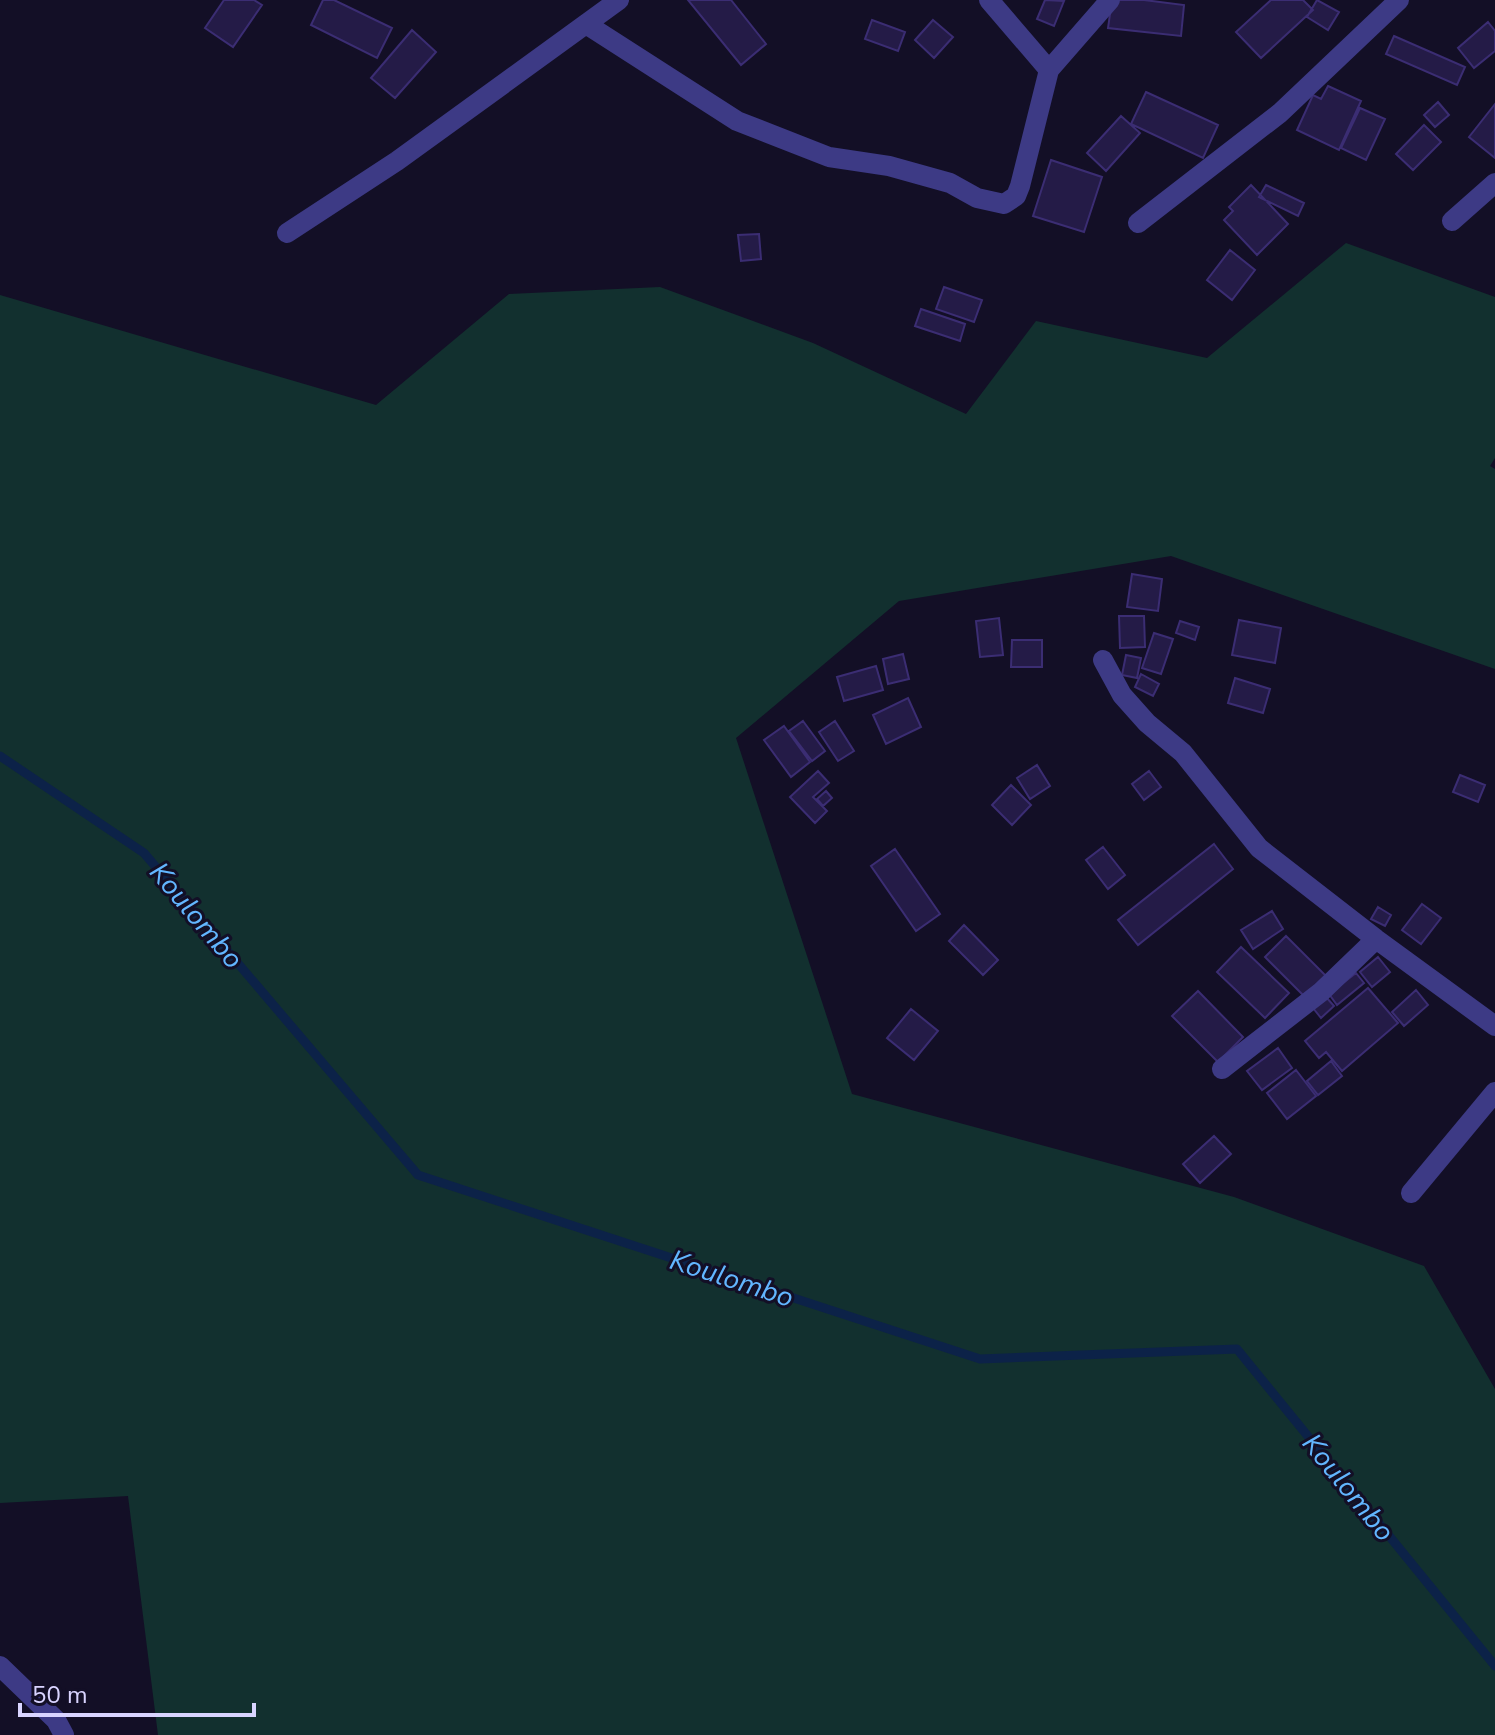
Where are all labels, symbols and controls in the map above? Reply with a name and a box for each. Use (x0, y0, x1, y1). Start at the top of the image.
water label: Koulombo (141, 854, 252, 977)
water label: Koulombo (665, 1241, 798, 1317)
water label: Koulombo (1293, 1426, 1403, 1549)
scale bar (20, 1667, 254, 1717)
text: 50 m (32, 1679, 88, 1711)

